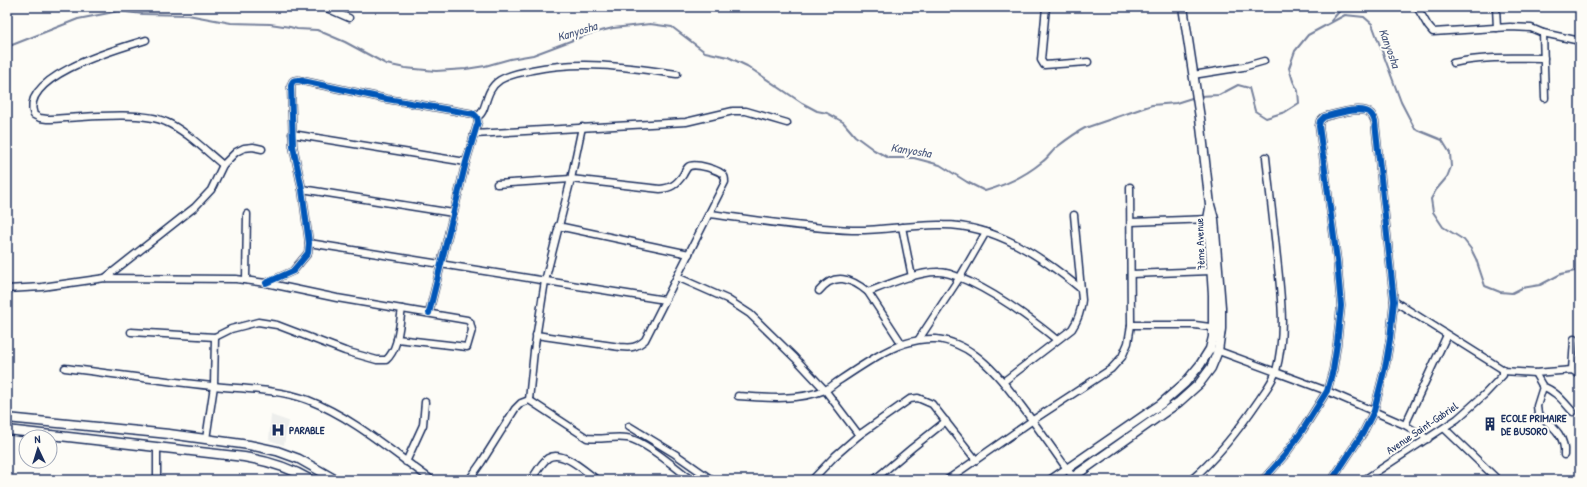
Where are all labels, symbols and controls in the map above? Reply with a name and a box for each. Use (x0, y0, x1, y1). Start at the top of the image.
water label: Kanyosha (555, 17, 600, 45)
water label: Kanyosha (1375, 26, 1405, 71)
water label: Kanyosha (890, 138, 934, 162)
street label: 7ème Avenue (1192, 217, 1208, 270)
street label: Avenue Saint-Gabriel (1383, 399, 1461, 457)
place label: ECOLE PRIMAIRE DE BUSORO (1501, 411, 1567, 438)
building icon: ECOLE PRIMAIRE DE BUSORO (1482, 416, 1498, 432)
hospital icon: PARABLE (270, 422, 286, 438)
place label: PARABLE (289, 423, 325, 437)
north arrow (18, 429, 58, 469)
text: N (34, 432, 41, 446)

